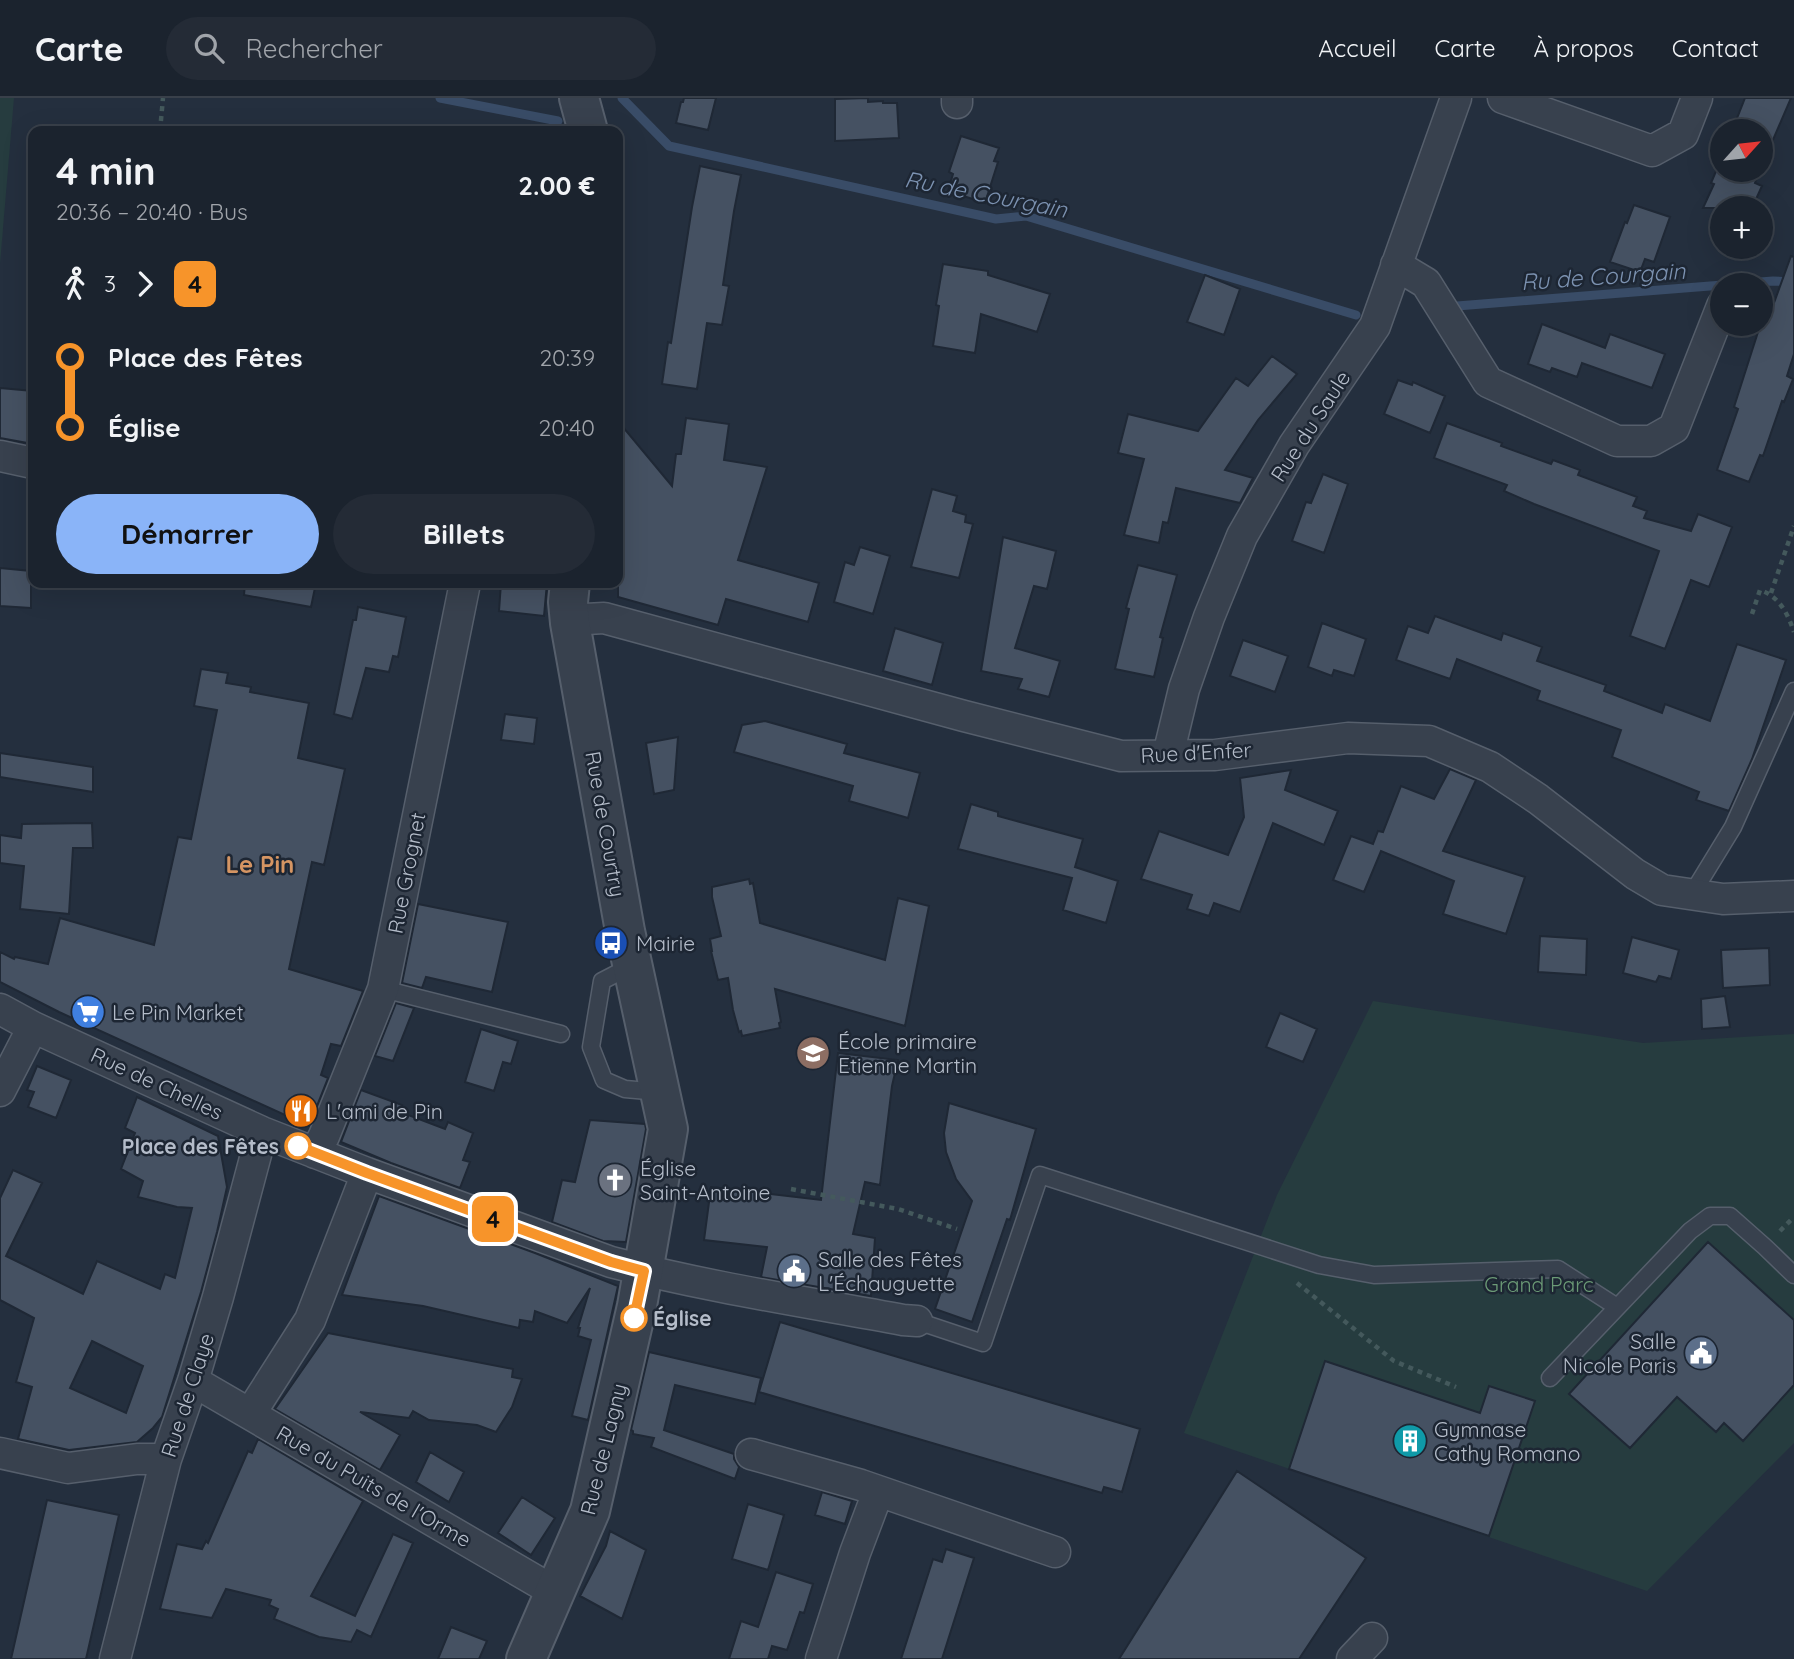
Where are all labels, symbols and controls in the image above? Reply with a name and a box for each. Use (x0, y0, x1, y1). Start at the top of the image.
search box (166, 17, 656, 80)
text: Carte (35, 28, 124, 69)
icon: search (190, 29, 228, 67)
text: Rechercher (246, 32, 383, 65)
text: Accueil (1318, 33, 1397, 63)
text: Carte (1435, 33, 1496, 63)
text: À propos (1534, 33, 1634, 63)
text: Contact (1672, 33, 1759, 63)
north arrow (1710, 119, 1773, 182)
map controls (1710, 119, 1773, 336)
text: 4 min (56, 147, 156, 195)
water label: Ru de Courgain (902, 164, 1070, 224)
text: 2.00 € (518, 169, 595, 202)
button: + (1710, 196, 1773, 259)
text: 20:36 – 20:40 · Bus (56, 197, 248, 226)
water label: Ru de Courgain (1520, 256, 1687, 296)
icon: walk (56, 265, 94, 303)
icon: forward (126, 265, 164, 303)
text: 3 (104, 269, 116, 298)
text: 4 (188, 269, 202, 299)
button: − (1710, 273, 1773, 336)
text: Place des Fêtes (108, 341, 303, 374)
text: 20:39 (539, 343, 595, 372)
street label: Rue du Saule (1265, 366, 1355, 486)
text: Église (108, 411, 181, 444)
text: 20:40 (538, 413, 595, 442)
button: Démarrer (56, 494, 319, 574)
button: Billets (333, 494, 595, 574)
street label: Rue d'Enfer (1140, 736, 1252, 768)
street label: Rue de Courtry (580, 749, 632, 899)
street label: Rue Grognet (382, 810, 430, 936)
district label: Le Pin (226, 849, 294, 879)
bus stop icon: Mairie (592, 924, 630, 962)
place label: Mairie (636, 930, 695, 956)
supermarket icon: Le Pin Market (69, 993, 107, 1031)
place label: Le Pin Market (112, 999, 244, 1025)
place label: École primaire Etienne Martin (838, 1028, 977, 1078)
school or university icon: École primaire Etienne Martin (794, 1034, 832, 1072)
street label: Rue de Chelles (87, 1041, 227, 1125)
restaurant icon: L'ami de Pin (282, 1092, 320, 1130)
place label: L'ami de Pin (326, 1098, 443, 1124)
place label: Place des Fêtes (122, 1133, 279, 1159)
marker: Place des Fêtes (285, 1133, 311, 1159)
place label: Église Saint-Antoine (640, 1155, 770, 1205)
church icon: Église Saint-Antoine (596, 1161, 634, 1199)
line badge: 4 (470, 1196, 516, 1242)
text: 4 (486, 1204, 500, 1234)
place label: Salle des Fêtes L'Échauguette (818, 1246, 962, 1296)
public building icon: Salle des Fêtes L'Échauguette (775, 1252, 813, 1290)
park label: Grand Parc (1484, 1271, 1594, 1297)
marker: Église (621, 1305, 647, 1331)
place label: Église (653, 1305, 712, 1331)
place label: Salle Nicole Paris (1563, 1328, 1676, 1378)
street label: Rue de Claye (155, 1330, 219, 1460)
public building icon: Salle Nicole Paris (1682, 1334, 1720, 1372)
street label: Rue de Lagny (574, 1381, 632, 1517)
place label: Gymnase Cathy Romano (1434, 1416, 1580, 1466)
street label: Rue du Puits de l'Orme (272, 1420, 476, 1552)
building icon: Gymnase Cathy Romano (1391, 1422, 1429, 1460)

